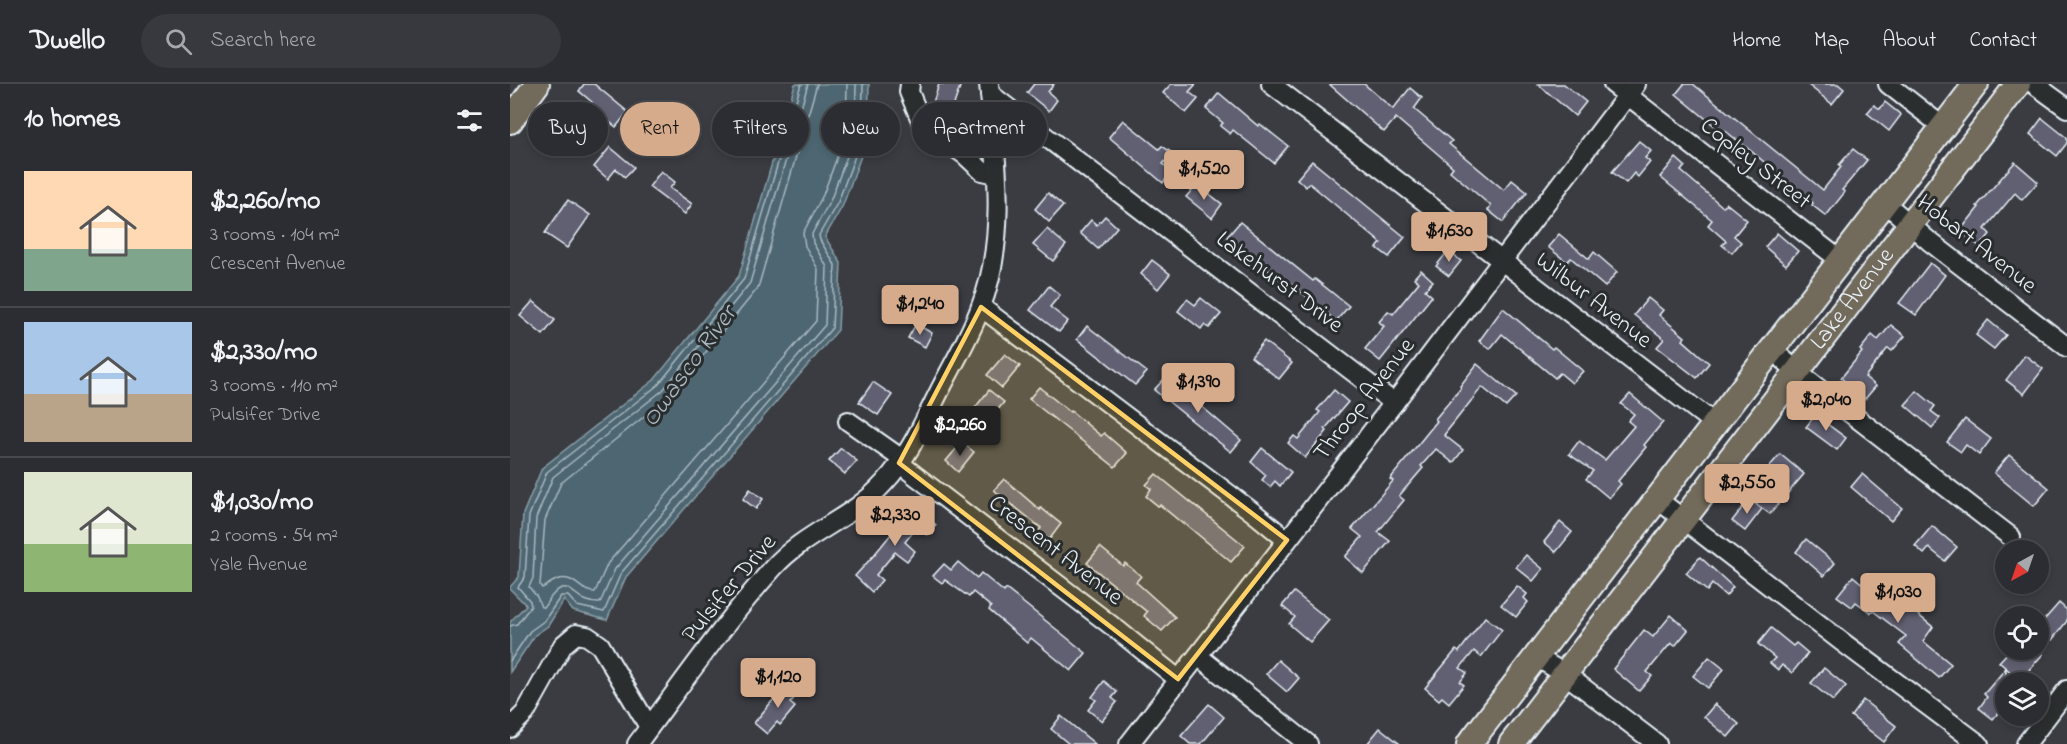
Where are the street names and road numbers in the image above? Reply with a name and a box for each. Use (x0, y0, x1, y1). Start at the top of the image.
street label: Copley Street (1691, 109, 1818, 219)
street label: Hobart Avenue (1908, 187, 2044, 303)
street label: Lakehurst Drive (1208, 223, 1350, 343)
street label: Lake Avenue (1802, 240, 1904, 358)
street label: Wilbur Avenue (1527, 244, 1659, 358)
street label: Throop Avenue (1306, 331, 1425, 469)
street label: Crescent Avenue (980, 487, 1130, 615)
street label: Pulsifer Drive (674, 527, 786, 651)

